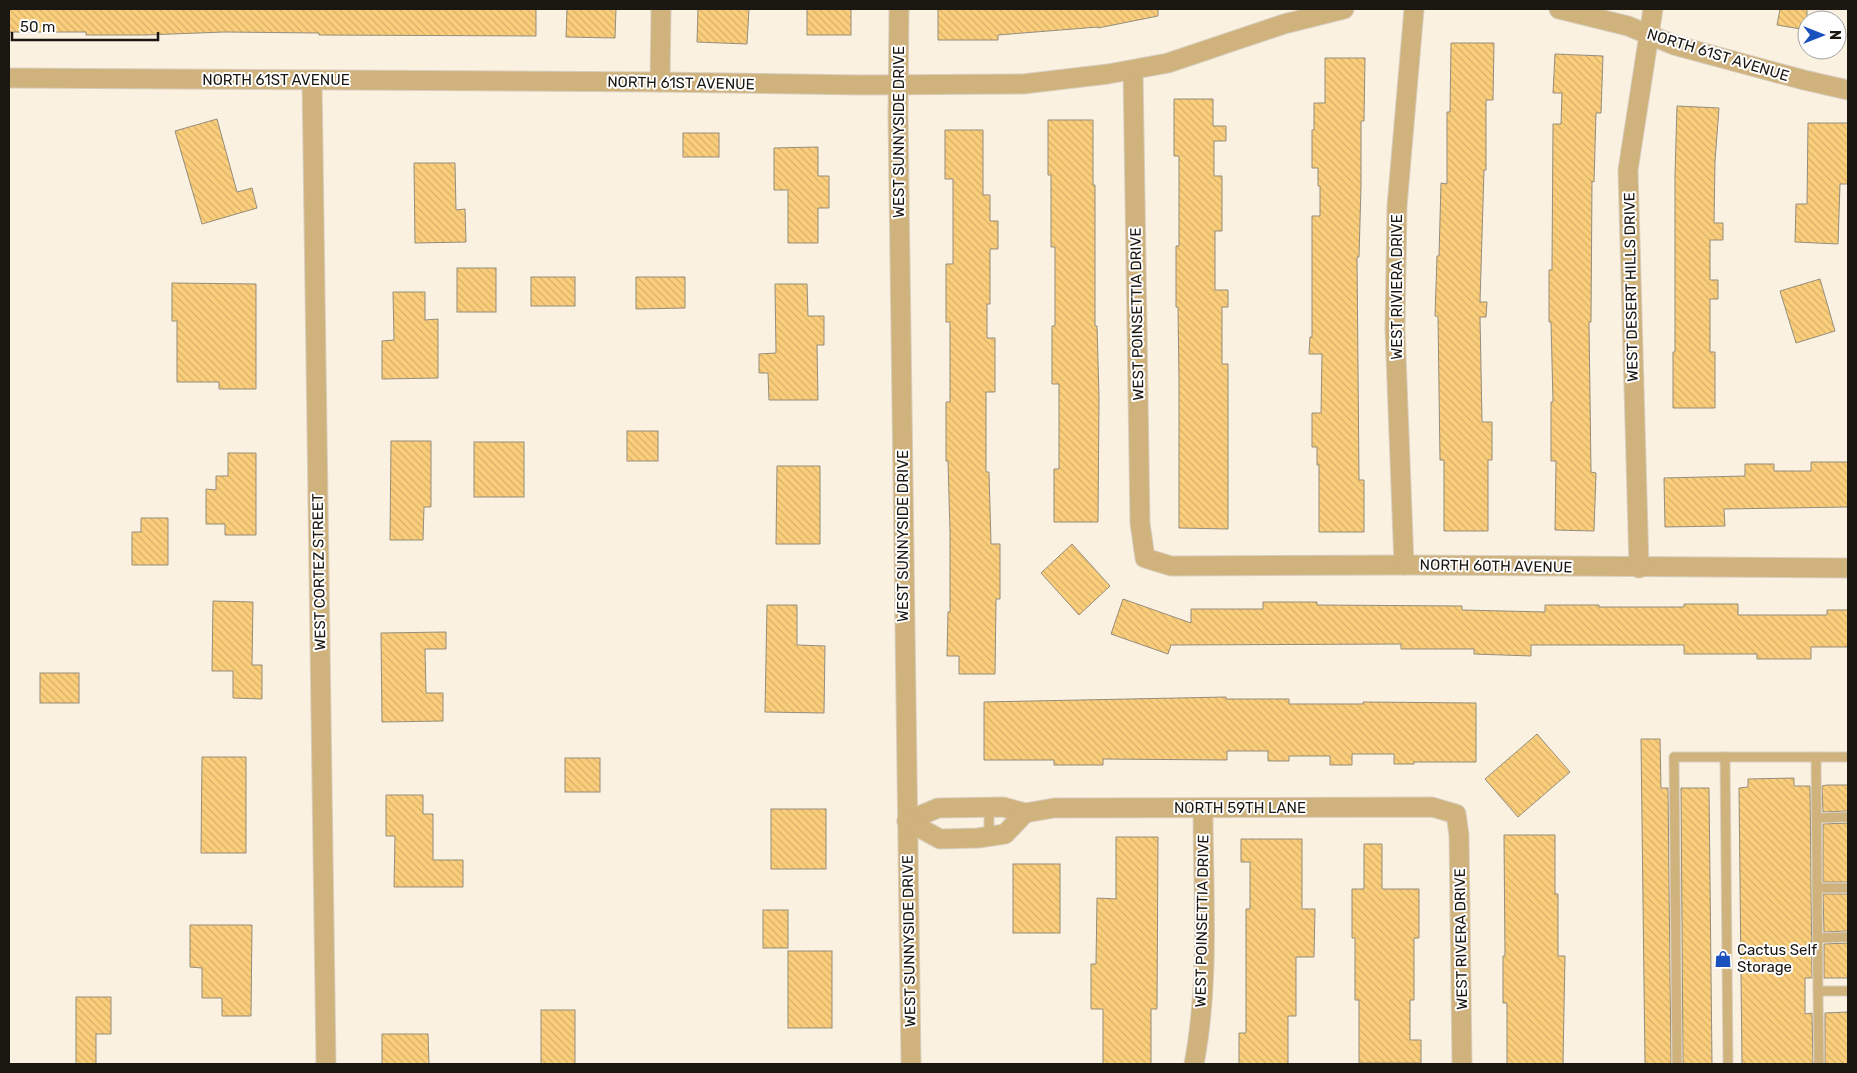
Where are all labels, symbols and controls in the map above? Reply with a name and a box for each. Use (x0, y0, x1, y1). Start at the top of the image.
scale bar (12, 10, 159, 42)
north arrow (1797, 10, 1847, 60)
text: 50 m (20, 18, 55, 36)
street label: NORTH 61ST AVENUE (1645, 25, 1791, 85)
text: N (1826, 30, 1843, 40)
street label: WEST SUNNYSIDE DRIVE (890, 46, 908, 218)
street label: NORTH 61ST AVENUE (202, 71, 350, 89)
street label: NORTH 61ST AVENUE (607, 73, 755, 93)
street label: WEST DESERT HILLS DRIVE (1620, 192, 1642, 382)
street label: WEST RIVIERA DRIVE (1388, 214, 1406, 360)
street label: WEST POINSETTIA DRIVE (1126, 227, 1148, 401)
street label: WEST SUNNYSIDE DRIVE (894, 450, 912, 622)
street label: WEST CORTEZ STREET (309, 493, 329, 651)
street label: NORTH 60TH AVENUE (1419, 556, 1573, 576)
street label: NORTH 59TH LANE (1174, 799, 1306, 817)
street label: WEST POINSETTIA DRIVE (1191, 834, 1213, 1008)
street label: WEST SUNNYSIDE DRIVE (898, 855, 920, 1027)
street label: WEST RIVERA DRIVE (1451, 868, 1471, 1010)
place label: Cactus Self Storage (1737, 941, 1817, 976)
shop icon: Cactus Self Storage (1713, 949, 1733, 969)

